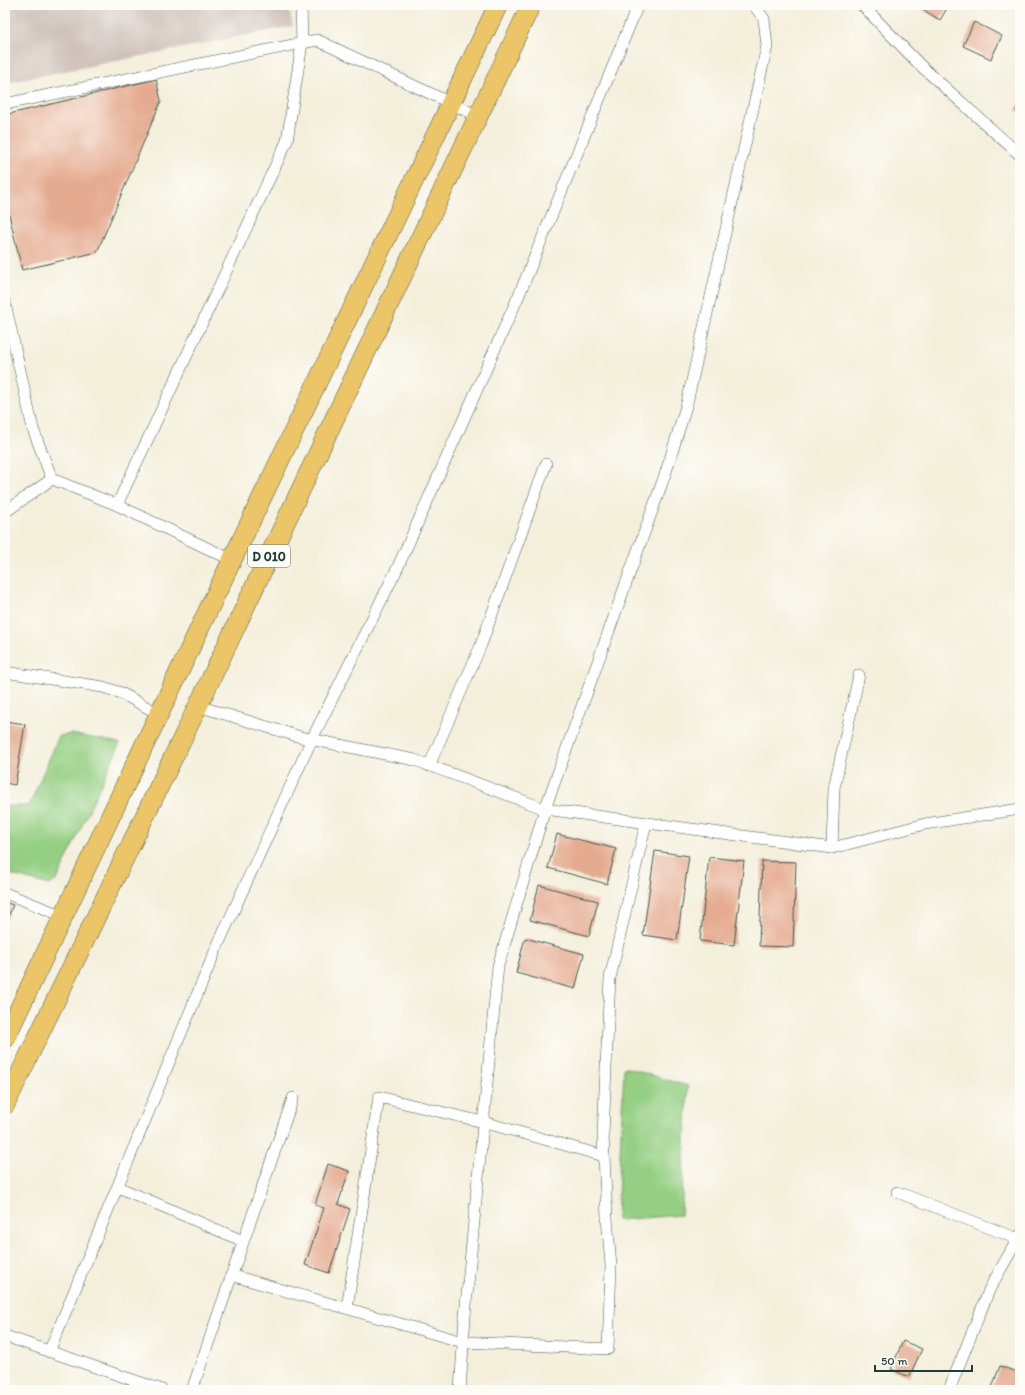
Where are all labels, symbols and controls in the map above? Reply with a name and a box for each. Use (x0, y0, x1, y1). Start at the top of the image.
road number: D 010 (248, 545, 290, 567)
scale bar (875, 1347, 972, 1373)
text: 50 m (881, 1354, 907, 1368)

